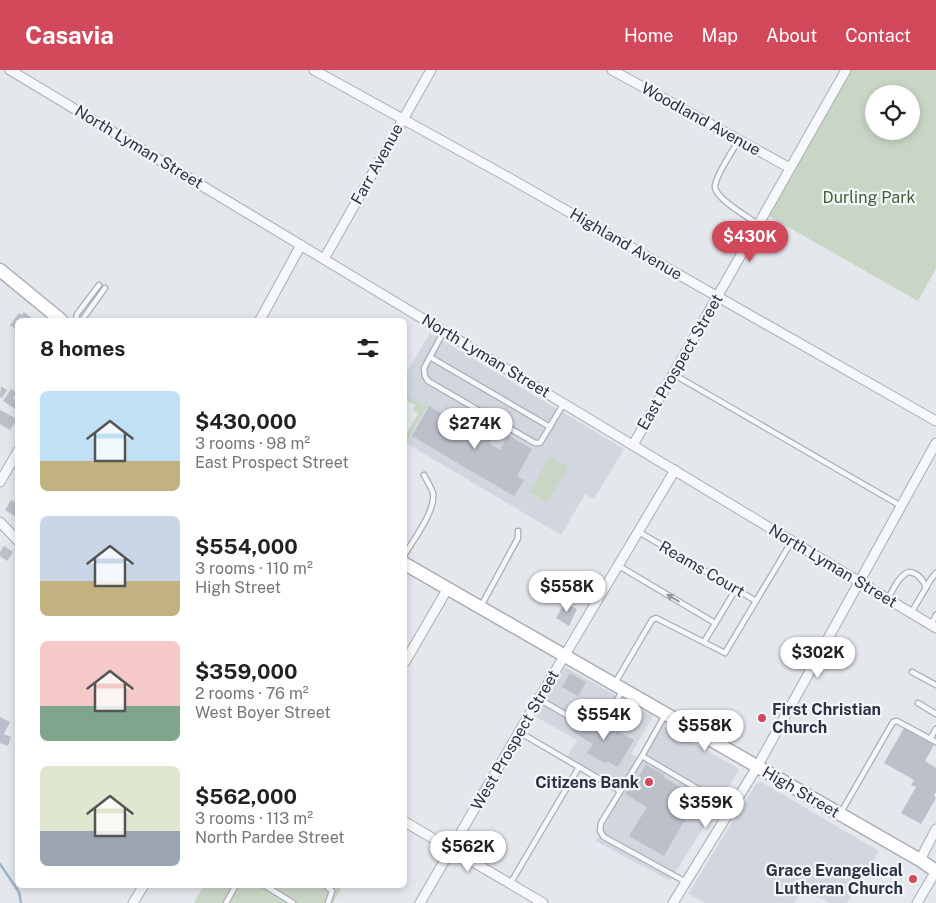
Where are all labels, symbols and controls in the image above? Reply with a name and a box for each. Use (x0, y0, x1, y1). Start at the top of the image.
text: Casavia (25, 21, 114, 49)
text: Home (624, 25, 674, 46)
text: Map (702, 25, 738, 46)
text: About (766, 25, 817, 46)
text: Contact (845, 25, 911, 46)
street label: Woodland Avenue (638, 78, 764, 160)
map controls (865, 85, 920, 140)
button: locate (865, 85, 920, 140)
street label: North Lyman Street (72, 101, 206, 193)
street label: Farr Avenue (347, 120, 407, 208)
park label: Durling Park (823, 188, 915, 207)
street label: Highland Avenue (566, 204, 686, 284)
pin: $430K (715, 220, 785, 263)
text: $430K (723, 227, 777, 246)
street label: East Prospect Street (633, 291, 727, 433)
street label: North Lyman Street (419, 310, 553, 402)
icon: filters (354, 334, 382, 362)
text: 8 homes (40, 336, 125, 361)
pin: $274K (440, 408, 510, 450)
text: $430,000 (195, 409, 297, 434)
icon: home (80, 411, 140, 471)
text: $274K (449, 414, 501, 433)
text: 3 rooms · 98 m² (195, 434, 310, 453)
text: East Prospect Street (195, 453, 349, 472)
street label: North Lyman Street (766, 520, 900, 612)
text: $554,000 (195, 534, 298, 559)
icon: home (80, 536, 140, 596)
street label: Reams Court (656, 537, 748, 601)
text: 3 rooms · 110 m² (195, 559, 313, 578)
pin: $558K (532, 570, 602, 613)
text: $558K (540, 577, 594, 596)
text: High Street (195, 578, 281, 597)
one-way arrow (667, 594, 680, 603)
pin: $302K (783, 636, 853, 679)
text: $302K (791, 643, 845, 662)
text: $359,000 (195, 659, 298, 684)
icon: home (80, 661, 140, 721)
street label: West Prospect Street (467, 667, 563, 813)
text: 2 rooms · 76 m² (195, 684, 309, 703)
pin: $554K (569, 698, 639, 741)
place label: First Christian Church (772, 700, 881, 737)
text: West Boyer Street (195, 703, 331, 722)
text: $554K (577, 705, 631, 724)
pin: $558K (670, 710, 740, 752)
marker: First Christian Church (756, 712, 768, 724)
text: $558K (678, 716, 732, 735)
street label: High Street (759, 762, 843, 822)
place label: Citizens Bank (535, 773, 639, 792)
marker: Citizens Bank (643, 776, 655, 788)
text: $562,000 (195, 784, 297, 809)
icon: home (80, 786, 140, 846)
pin: $359K (671, 786, 741, 829)
text: $359K (679, 793, 733, 812)
text: 3 rooms · 113 m² (195, 809, 313, 828)
text: North Pardee Street (195, 828, 345, 847)
pin: $562K (433, 830, 503, 873)
text: $562K (441, 837, 495, 856)
place label: Grace Evangelical Lutheran Church (766, 861, 903, 898)
marker: Grace Evangelical Lutheran Church (907, 873, 919, 885)

